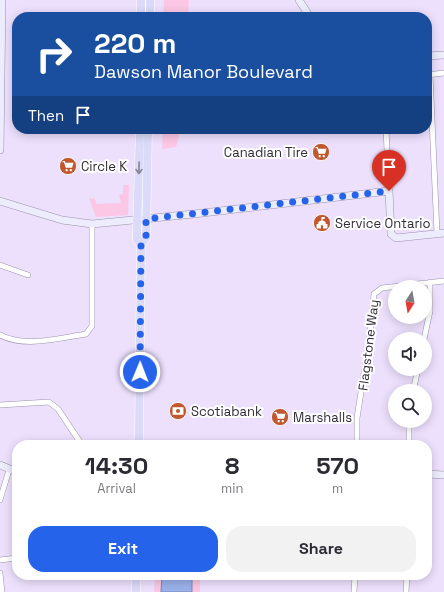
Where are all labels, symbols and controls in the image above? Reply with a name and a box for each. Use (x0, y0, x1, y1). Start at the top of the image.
text: 220 m (94, 25, 176, 61)
icon: right (28, 28, 80, 80)
text: Dawson Manor Boulevard (94, 60, 313, 83)
icon: arrive (72, 104, 94, 126)
text: Then (28, 106, 64, 125)
supermarket icon: Canadian Tire (311, 142, 331, 162)
place label: Canadian Tire (224, 144, 308, 161)
pin (372, 150, 406, 191)
supermarket icon: Circle K (58, 156, 78, 176)
icon: arrive (378, 156, 400, 178)
place label: Circle K (81, 158, 127, 175)
one-way arrow (135, 161, 143, 174)
public building icon: Service Ontario (312, 213, 332, 233)
place label: Service Ontario (335, 215, 431, 232)
north arrow (388, 280, 432, 324)
map controls (388, 280, 432, 428)
street label: Flagstone Way (354, 298, 383, 392)
button: sound (388, 332, 432, 376)
position arrow (119, 351, 161, 393)
button: search (388, 384, 432, 428)
bank icon: Scotiabank (168, 401, 188, 421)
place label: Scotiabank (191, 403, 262, 420)
supermarket icon: Marshalls (270, 407, 290, 427)
place label: Marshalls (293, 409, 352, 426)
text: 14:30 (85, 450, 148, 481)
text: 8 (225, 450, 239, 481)
text: 570 (316, 450, 359, 481)
text: Arrival (97, 480, 136, 497)
text: min (221, 480, 243, 497)
text: m (332, 480, 343, 497)
button: Exit (28, 526, 218, 572)
button: Share (226, 526, 416, 572)

